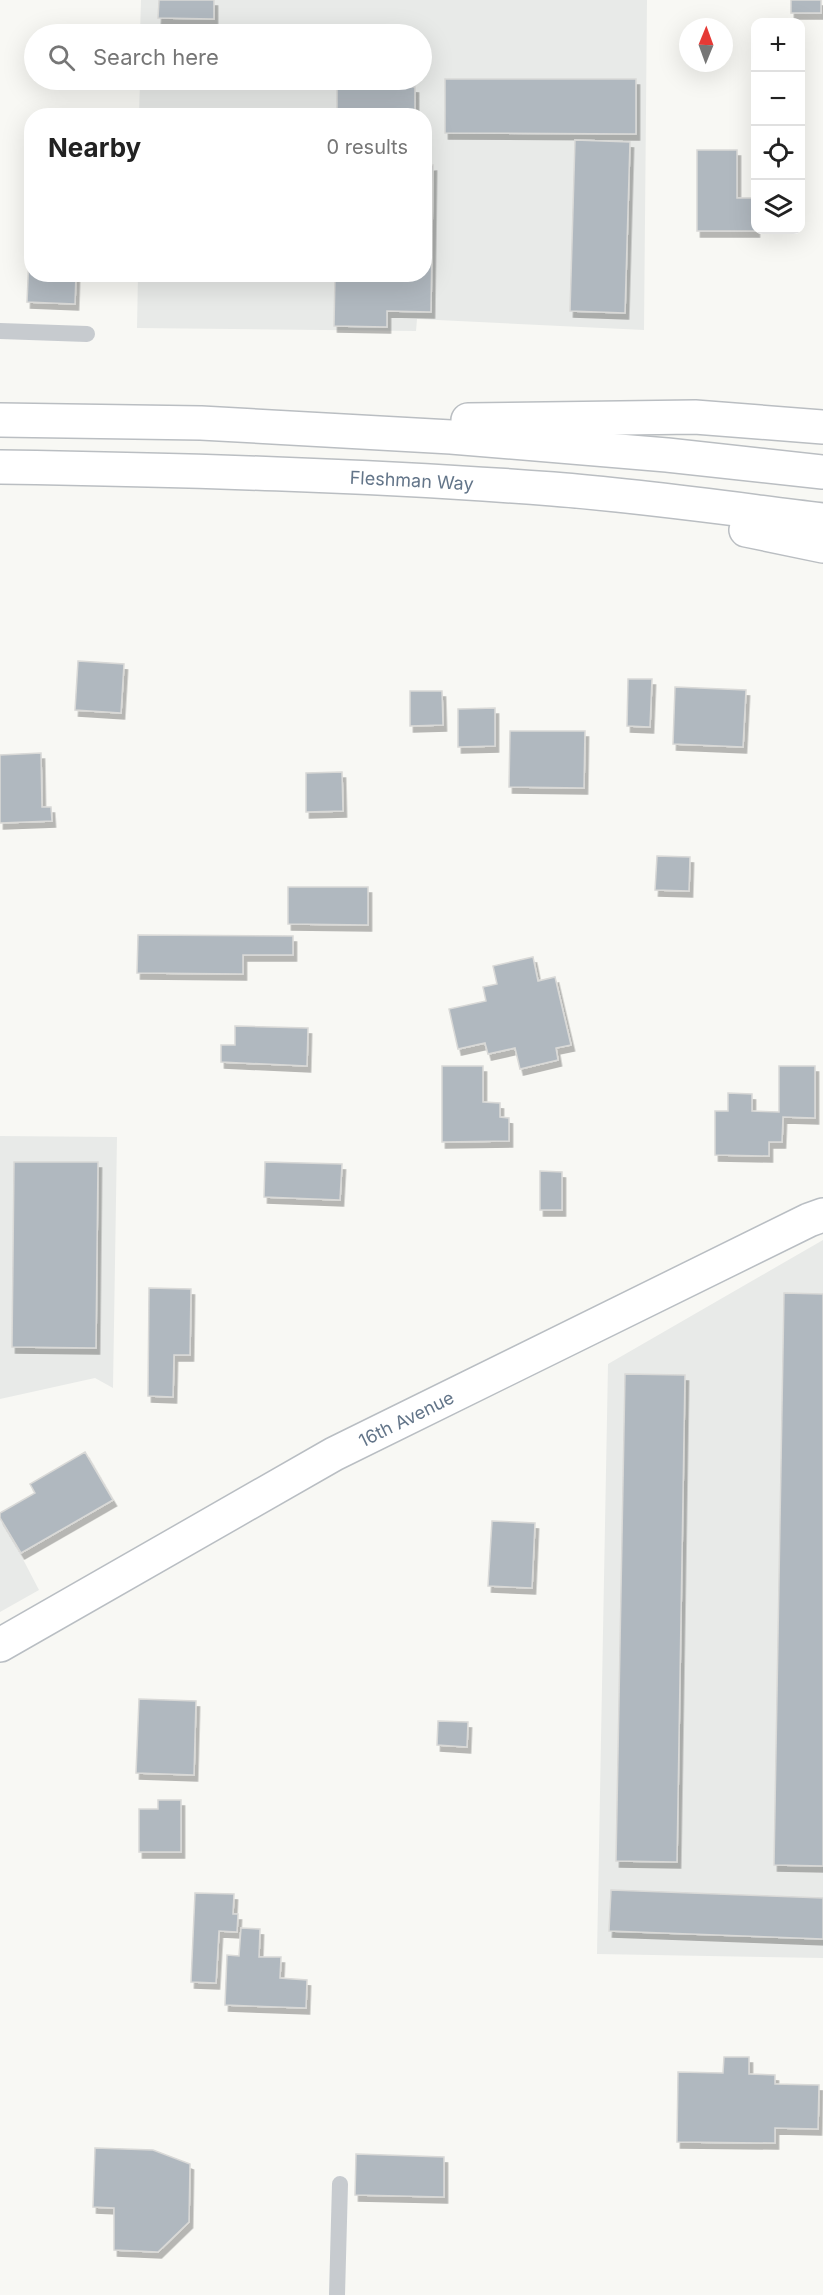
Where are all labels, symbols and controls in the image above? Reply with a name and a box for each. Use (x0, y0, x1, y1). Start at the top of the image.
north arrow (679, 18, 733, 72)
map controls (751, 18, 805, 234)
button: + (751, 18, 805, 72)
search box (24, 24, 432, 90)
icon: search (45, 41, 78, 74)
text: Search here (93, 44, 219, 70)
button: − (751, 72, 805, 126)
button: locate (751, 126, 805, 180)
text: Nearby (48, 132, 141, 163)
text: 0 results (326, 135, 408, 159)
button: layers (751, 180, 805, 234)
street label: Fleshman Way (349, 466, 474, 494)
street label: 16th Avenue (355, 1386, 457, 1451)

